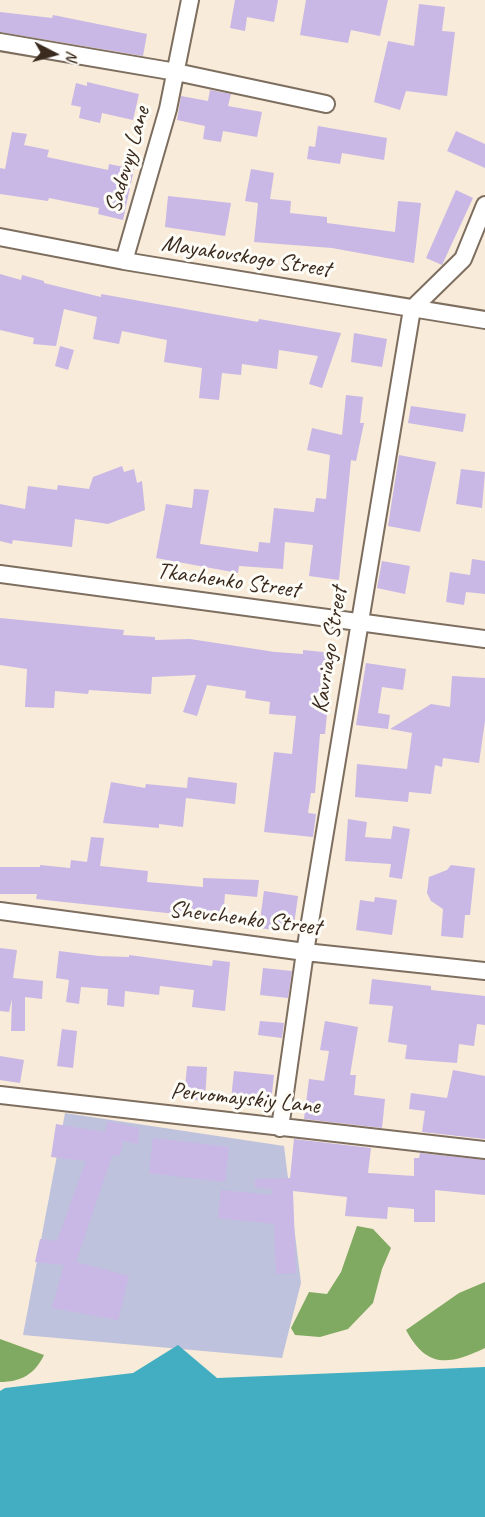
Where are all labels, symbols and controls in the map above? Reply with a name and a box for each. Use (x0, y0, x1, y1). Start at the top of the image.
north arrow (24, 24, 84, 84)
text: N (61, 50, 82, 62)
street label: Sadovyy Lane (99, 104, 157, 216)
street label: Mayakovskogo Street (159, 229, 333, 285)
street label: Tkachenko Street (155, 557, 301, 605)
street label: Kavriago Street (306, 585, 354, 715)
street label: Shevchenko Street (167, 895, 323, 943)
street label: Pervomayskiy Lane (169, 1077, 321, 1121)

